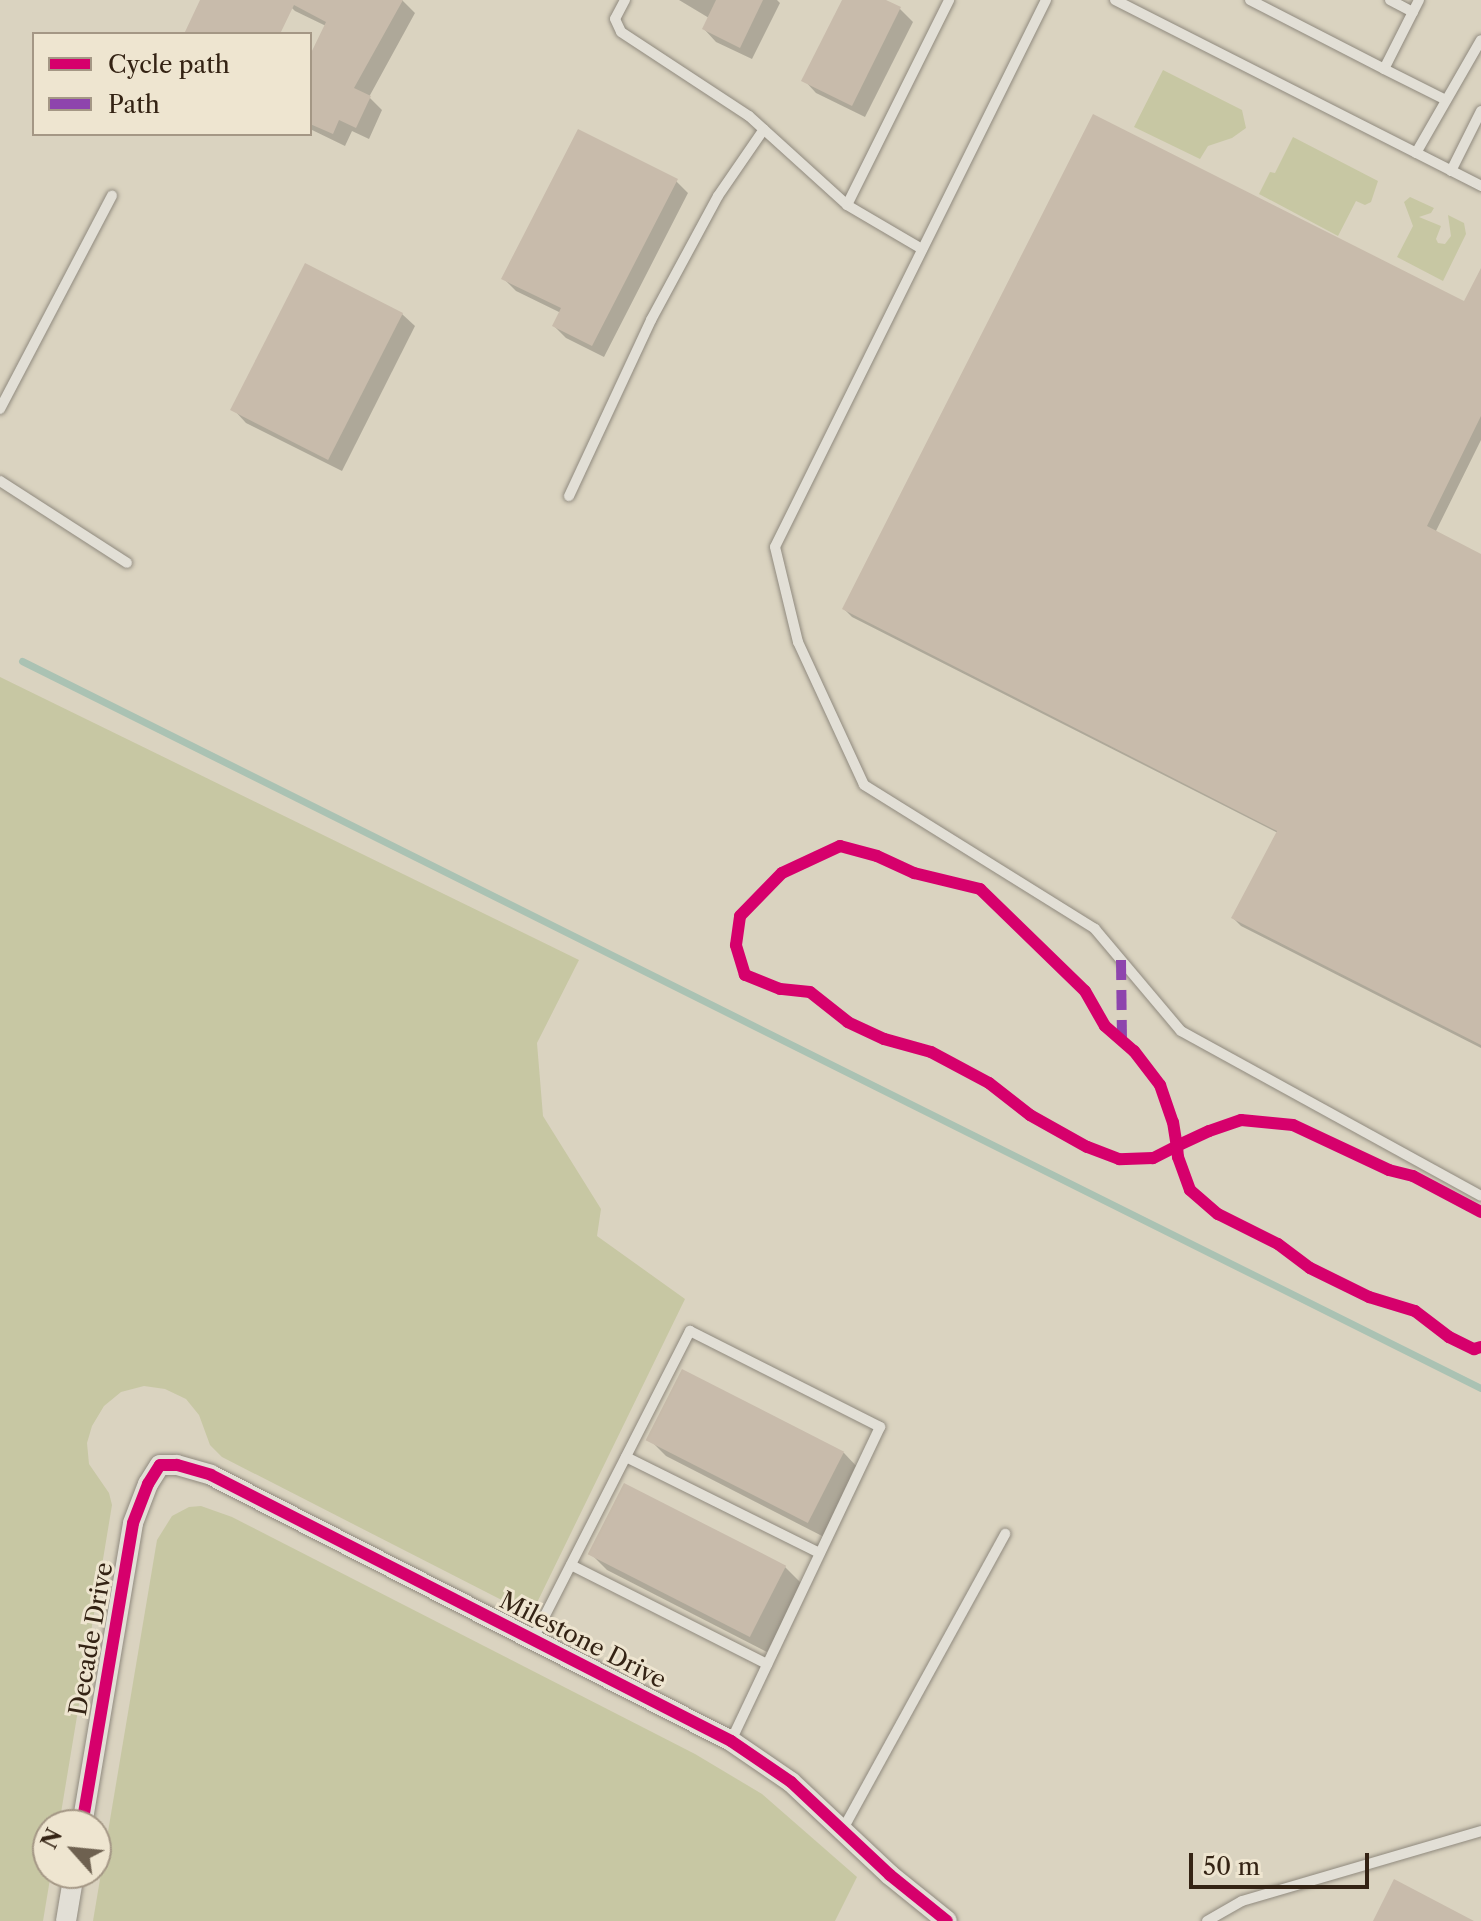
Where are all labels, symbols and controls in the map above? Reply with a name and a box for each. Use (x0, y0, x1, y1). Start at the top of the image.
legend (32, 32, 312, 136)
text: Cycle path (108, 50, 230, 79)
text: Path (108, 90, 160, 119)
street label: Decade Drive (63, 1560, 119, 1718)
street label: Milestone Drive (495, 1586, 671, 1694)
north arrow (32, 1809, 112, 1889)
text: N (36, 1824, 68, 1853)
scale bar (1193, 1837, 1373, 1887)
text: 50 m (1203, 1852, 1260, 1881)

